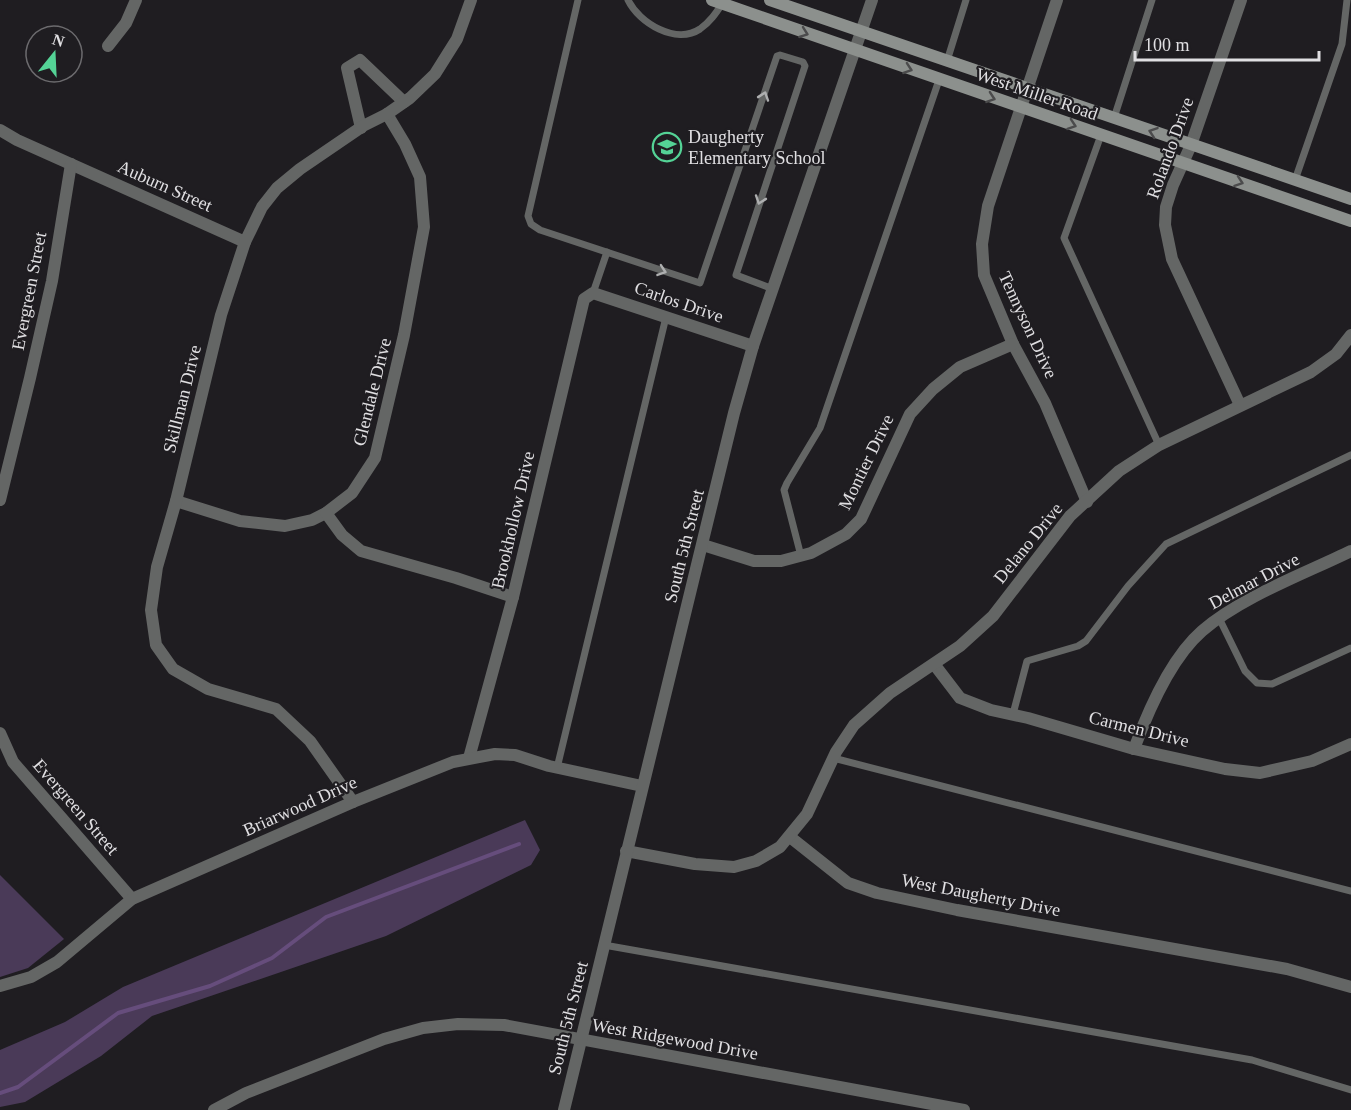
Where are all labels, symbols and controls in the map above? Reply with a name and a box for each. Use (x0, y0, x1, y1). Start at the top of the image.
north arrow (24, 24, 84, 84)
scale bar (1135, 24, 1320, 62)
one-way arrow (798, 25, 809, 38)
text: N (50, 30, 67, 50)
text: 100 m (1144, 35, 1190, 55)
one-way arrow (903, 62, 913, 74)
street label: West Miller Road (973, 64, 1101, 124)
one-way arrow (985, 90, 996, 103)
one-way arrow (756, 91, 769, 102)
street label: Rolando Drive (1142, 95, 1198, 201)
one-way arrow (1066, 118, 1077, 131)
one-way arrow (1148, 126, 1159, 139)
place label: Daugherty Elementary School (688, 127, 825, 168)
school or university icon: Daugherty Elementary School (651, 131, 683, 163)
street label: Auburn Street (115, 156, 215, 216)
one-way arrow (1233, 175, 1244, 188)
one-way arrow (755, 194, 767, 205)
street label: Evergreen Street (8, 230, 50, 352)
one-way arrow (656, 264, 667, 277)
street label: Tennyson Drive (995, 269, 1061, 381)
street label: Carlos Drive (632, 277, 726, 327)
street label: Glendale Drive (349, 336, 395, 448)
street label: Skillman Drive (159, 343, 205, 455)
street label: Montier Drive (834, 411, 898, 513)
street label: Brookhollow Drive (487, 449, 539, 591)
street label: South 5th Street (660, 487, 708, 605)
street label: Delano Drive (990, 499, 1066, 587)
street label: Delmar Drive (1205, 549, 1303, 613)
street label: Carmen Drive (1087, 707, 1191, 751)
street label: Evergreen Street (29, 755, 123, 859)
street label: Briarwood Drive (240, 772, 360, 840)
street label: West Daugherty Drive (900, 870, 1062, 920)
street label: South 5th Street (544, 959, 592, 1077)
street label: West Ridgewood Drive (590, 1015, 760, 1063)

